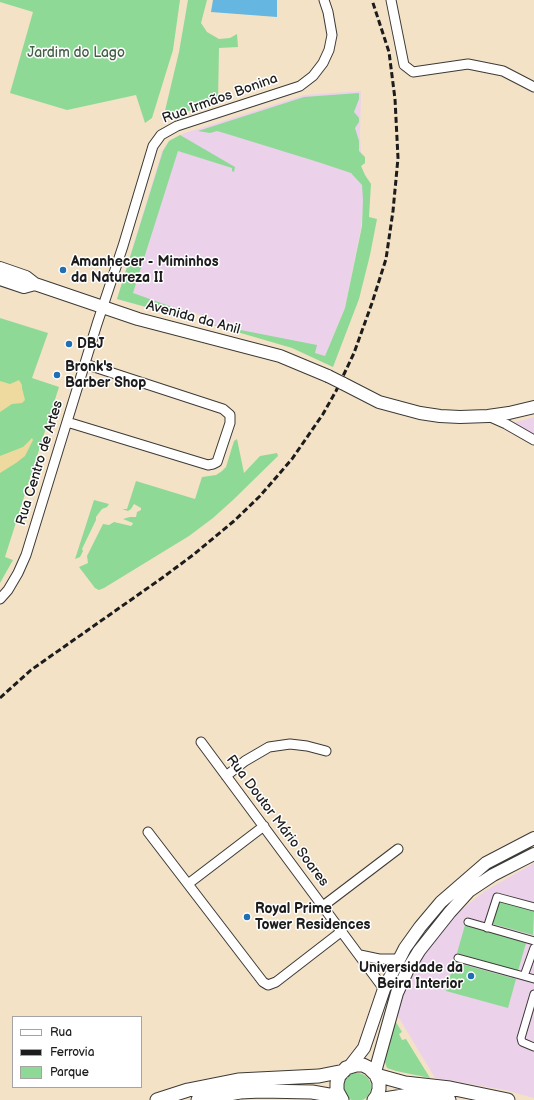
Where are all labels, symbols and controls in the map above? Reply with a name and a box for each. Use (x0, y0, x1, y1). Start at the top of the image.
park label: Jardim do Lago (27, 45, 125, 61)
street label: Rua Irmãos Bonina (160, 70, 280, 128)
place label: Amanhecer - Miminhos da Natureza II (71, 254, 219, 286)
marker: Amanhecer - Miminhos da Natureza II (58, 265, 68, 275)
street label: Avenida da Anil (144, 297, 242, 339)
place label: DBJ (77, 336, 104, 352)
marker: DBJ (64, 339, 74, 349)
place label: Bronk's Barber Shop (65, 359, 146, 392)
marker: Bronk's Barber Shop (52, 370, 62, 380)
street label: Rua Centro de Artes (13, 399, 67, 527)
street label: Rua Doutor Mário Soares (222, 752, 332, 890)
place label: Royal Prime Tower Residences (255, 901, 370, 934)
marker: Royal Prime Tower Residences (242, 912, 252, 922)
place label: Universidade da Beira Interior (359, 960, 463, 992)
marker: Universidade da Beira Interior (466, 971, 476, 981)
legend (12, 1016, 142, 1088)
text: Rua (50, 1025, 72, 1040)
text: Ferrovia (50, 1045, 94, 1060)
text: Parque (50, 1065, 89, 1080)

